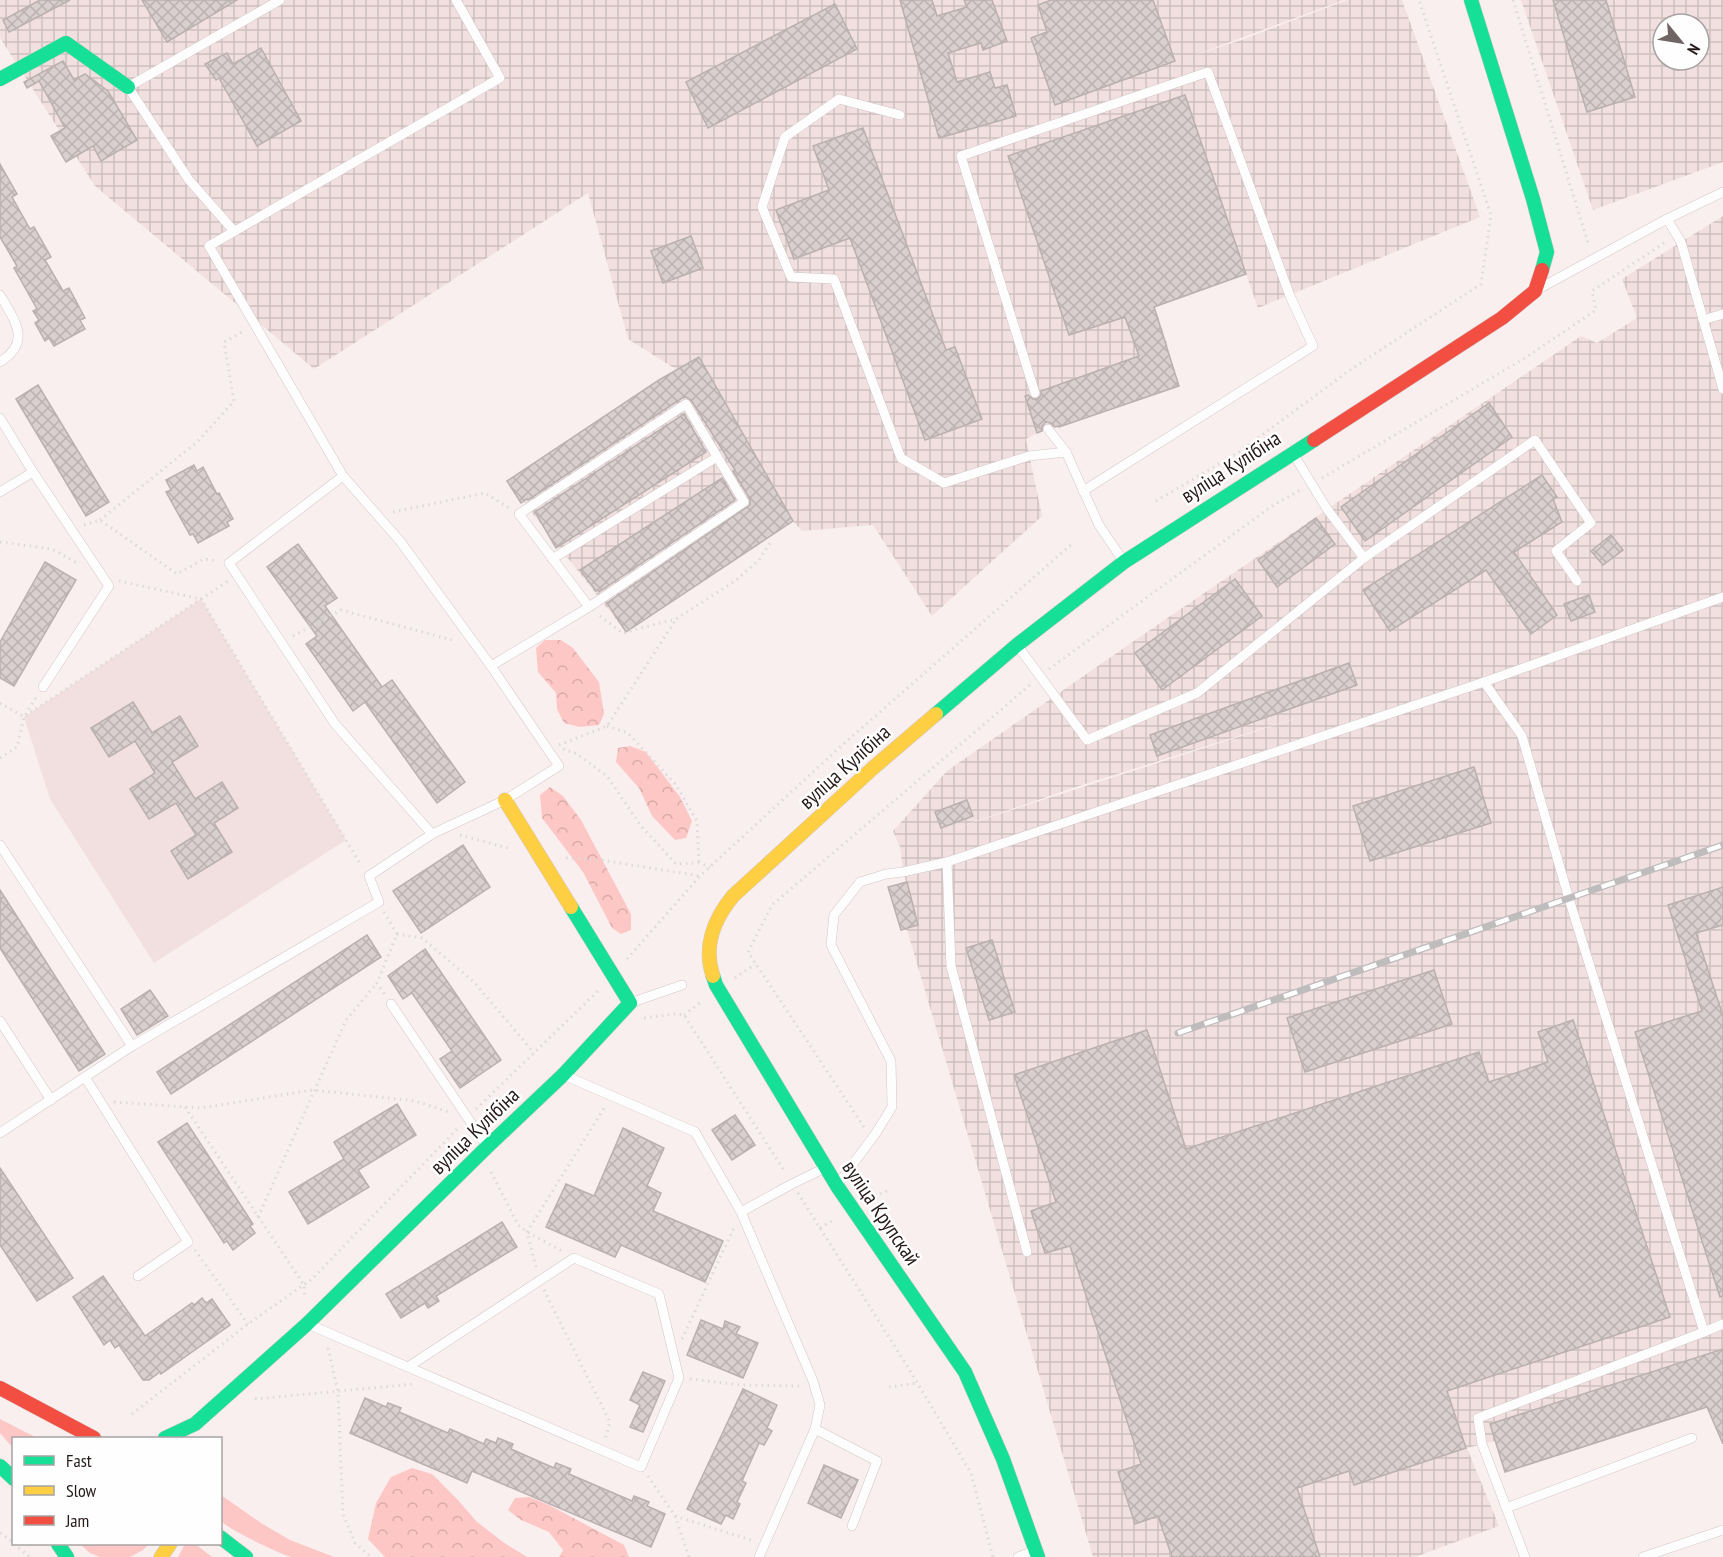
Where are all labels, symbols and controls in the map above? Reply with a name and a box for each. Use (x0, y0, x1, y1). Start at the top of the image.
north arrow (1651, 12, 1711, 72)
text: N (1683, 41, 1705, 58)
street label: вуліца Кулібіна (1176, 424, 1286, 509)
street label: вуліца Кулібіна (793, 719, 896, 815)
street label: вуліца Кулібіна (424, 1082, 525, 1180)
street label: вуліца Крупскай (836, 1155, 926, 1270)
legend (12, 1437, 222, 1545)
text: Fast (66, 1449, 92, 1472)
text: Slow (66, 1479, 97, 1502)
text: Jam (65, 1509, 89, 1532)

